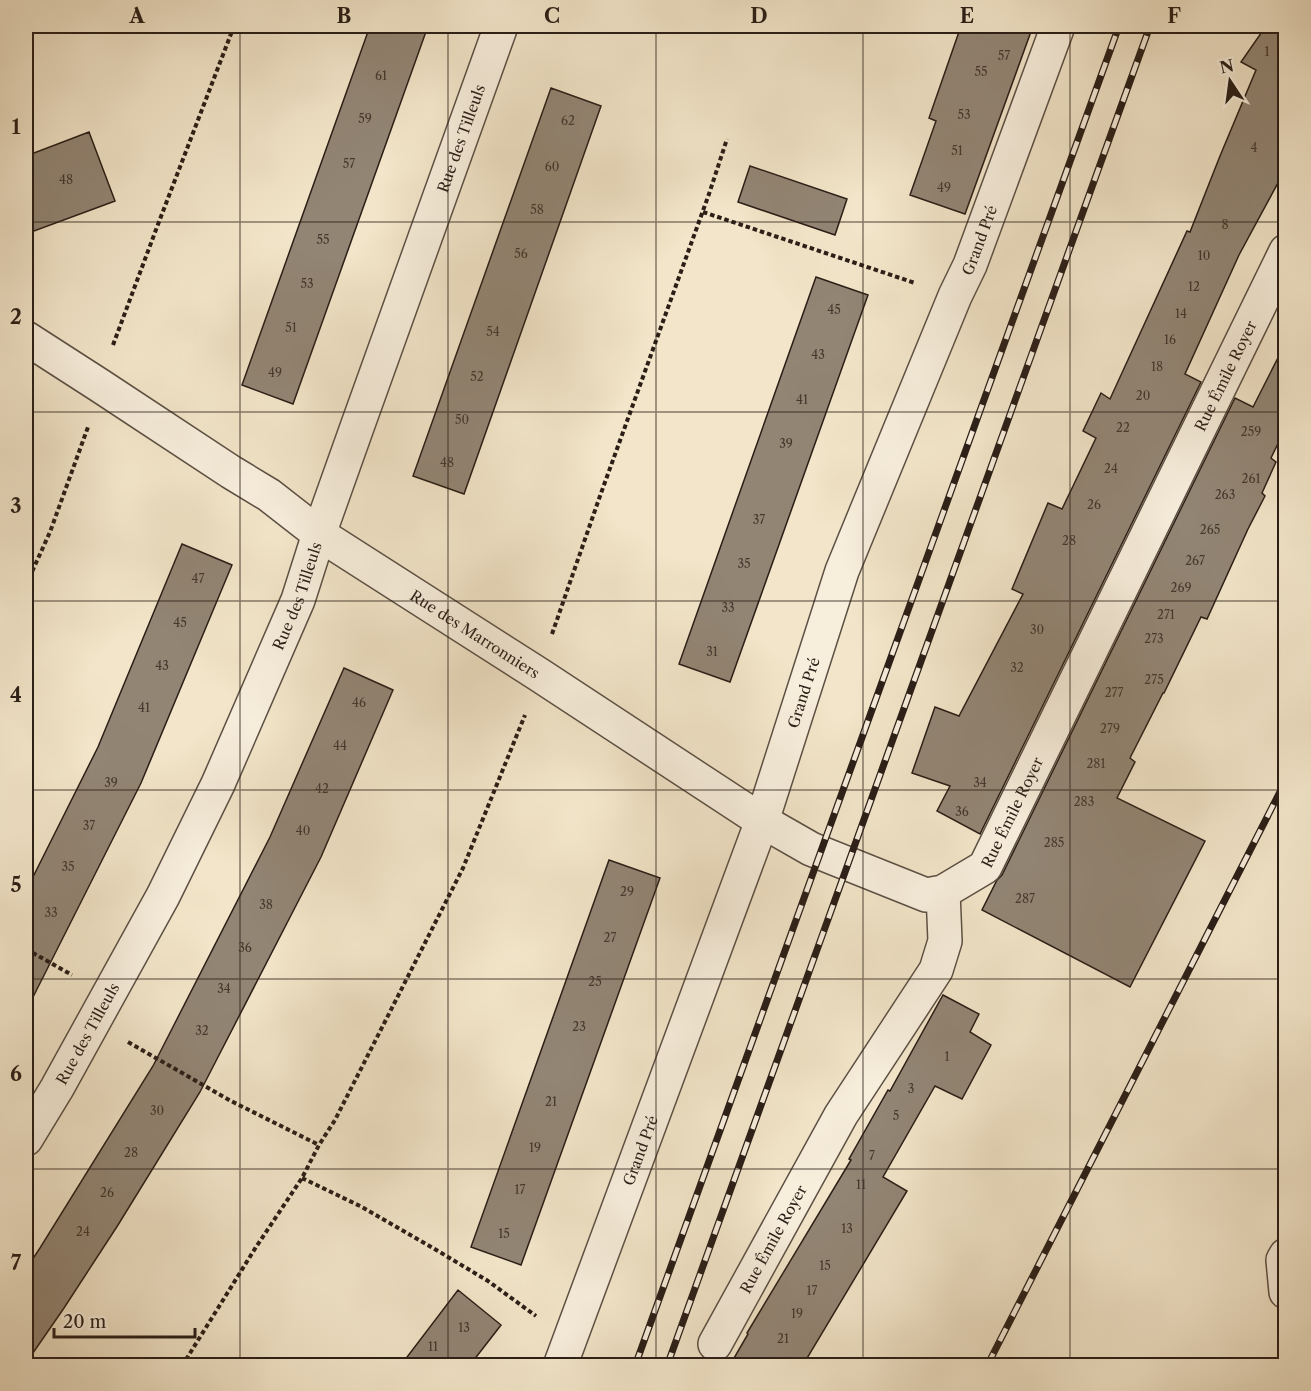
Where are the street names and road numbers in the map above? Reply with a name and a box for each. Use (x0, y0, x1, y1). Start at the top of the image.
street label: Rue des Tilleuls (433, 82, 489, 195)
street label: Grand Pré (957, 202, 1001, 278)
street label: Rue Émile Royer (1190, 317, 1260, 434)
street label: Rue des Tilleuls (268, 540, 325, 653)
street label: Rue des Marronniers (407, 585, 543, 682)
street label: Grand Pré (783, 655, 823, 730)
street label: Rue Émile Royer (977, 753, 1047, 871)
street label: Rue des Tilleuls (51, 979, 123, 1088)
street label: Grand Pré (618, 1113, 662, 1188)
street label: Rue Émile Royer (735, 1181, 811, 1296)

